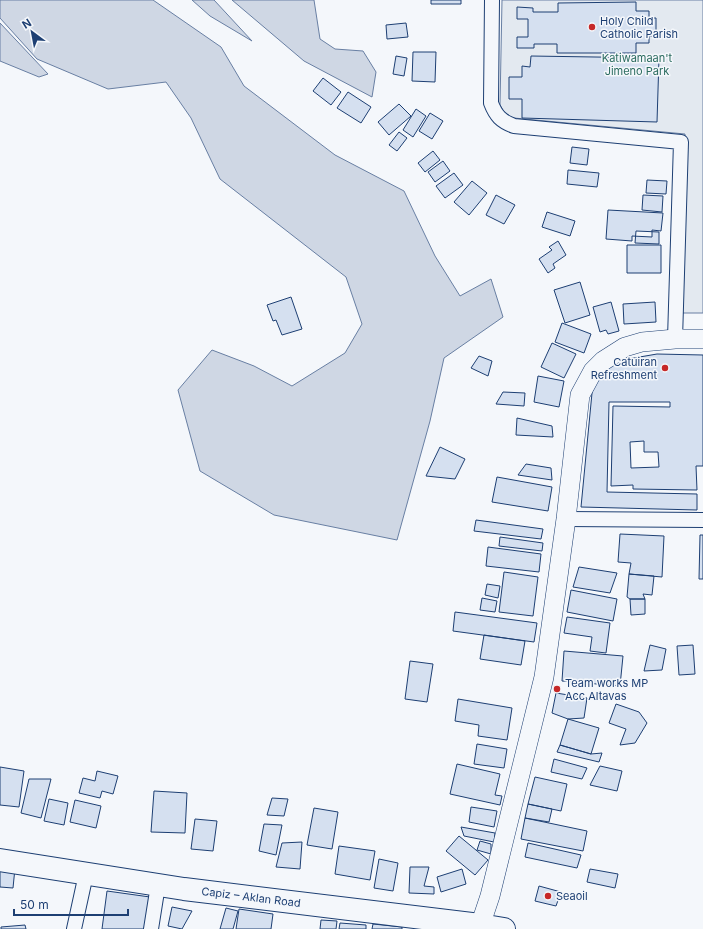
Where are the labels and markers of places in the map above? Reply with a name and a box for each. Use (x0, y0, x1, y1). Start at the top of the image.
place label: Holy Child Catholic Parish (600, 14, 678, 41)
marker: Holy Child Catholic Parish (587, 22, 597, 32)
place label: Catuiran Refreshment (591, 355, 657, 382)
marker: Catuiran Refreshment (660, 363, 670, 373)
place label: Team works MP Acc Altavas (565, 676, 648, 703)
marker: Team works MP Acc Altavas (552, 684, 562, 694)
place label: Seaoil (556, 889, 588, 903)
marker: Seaoil (543, 891, 553, 901)

